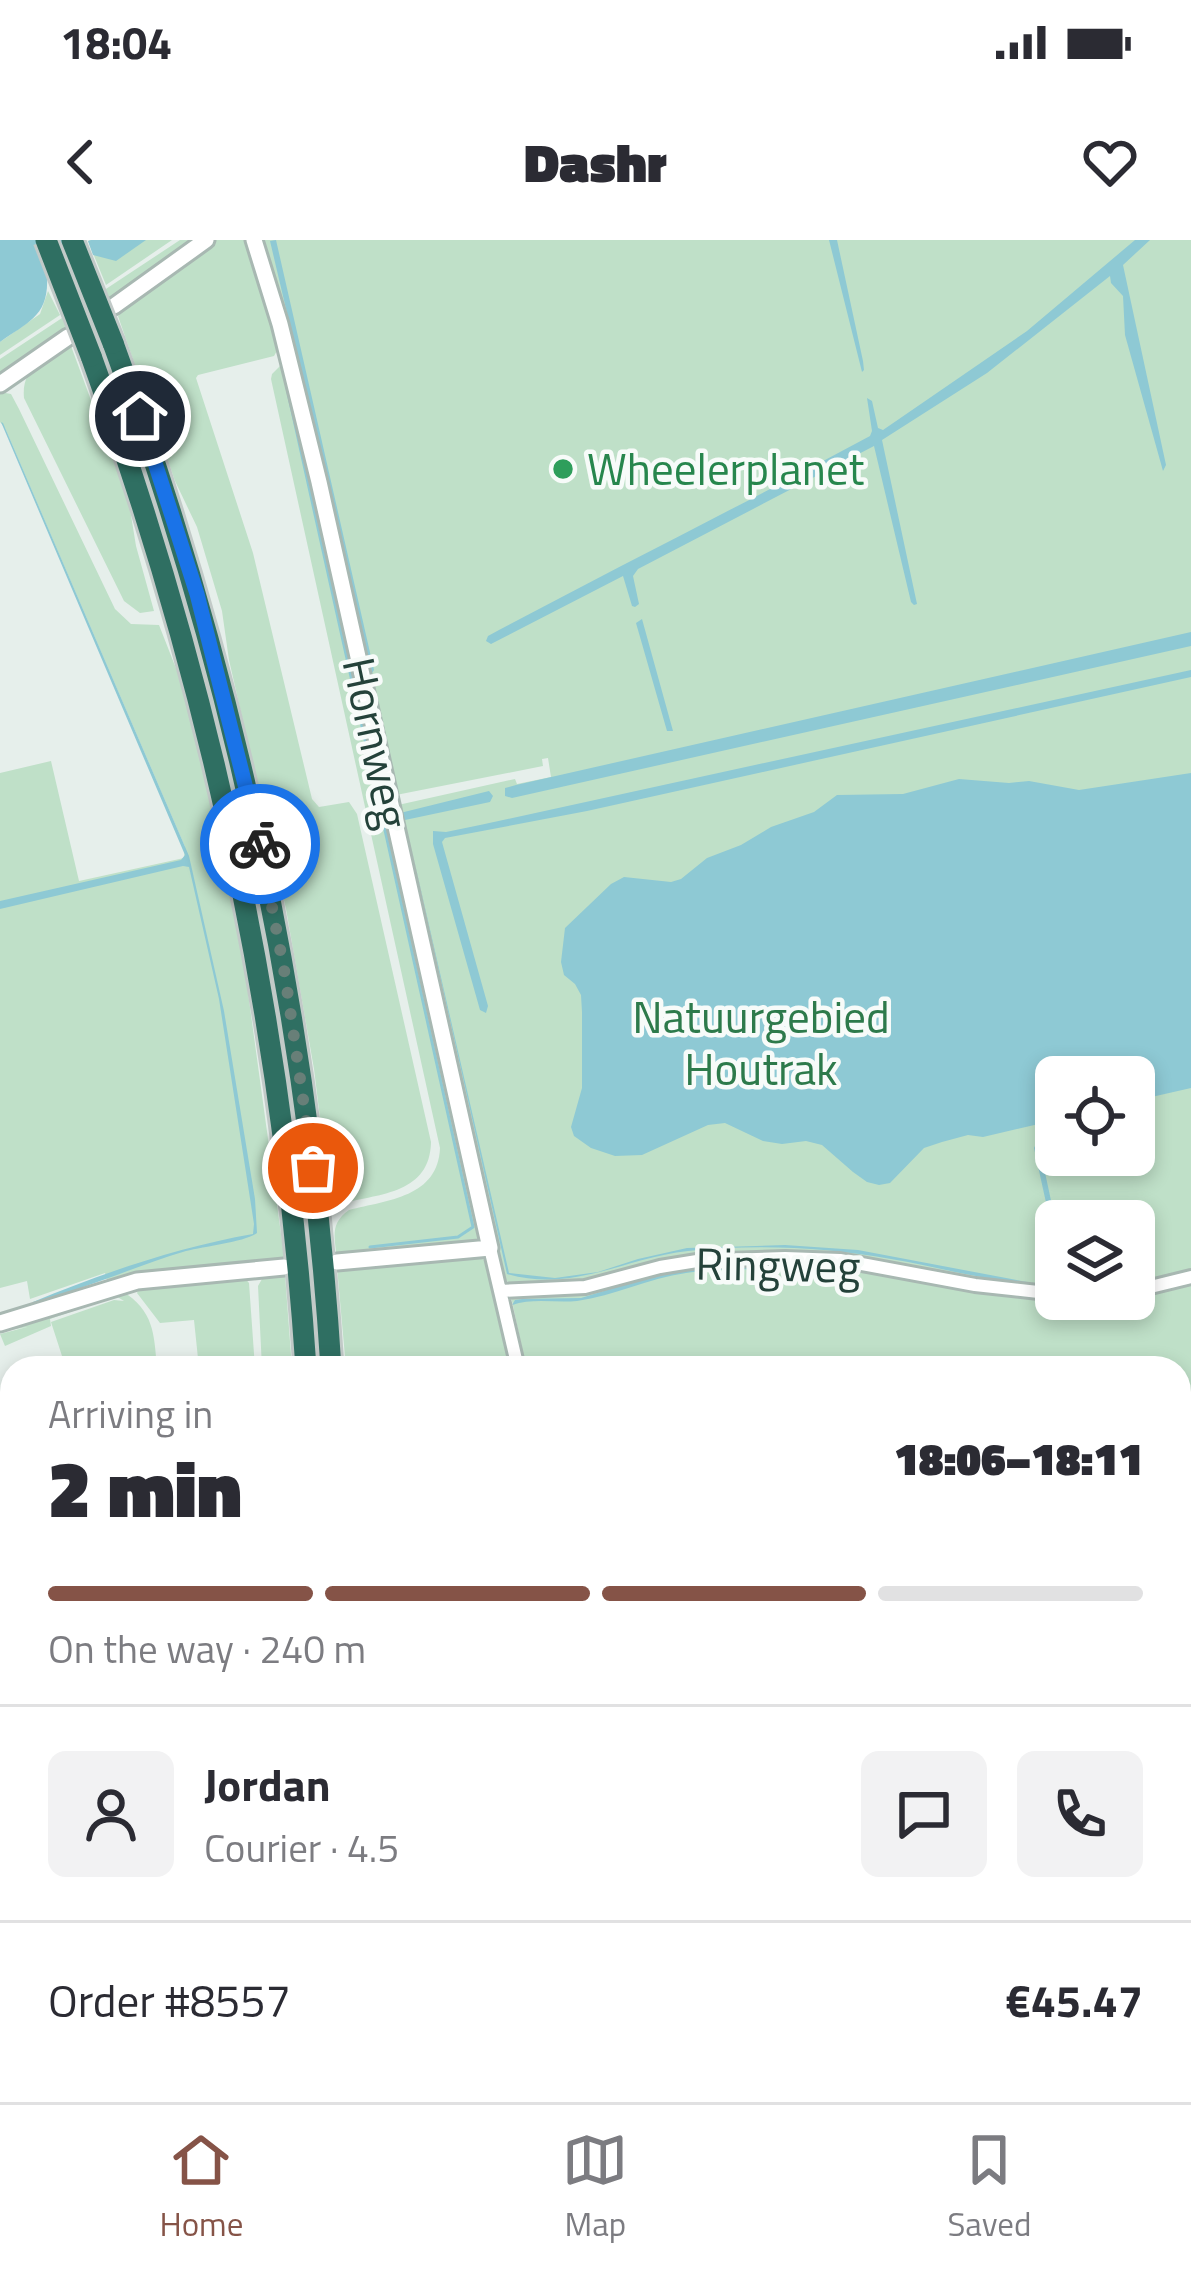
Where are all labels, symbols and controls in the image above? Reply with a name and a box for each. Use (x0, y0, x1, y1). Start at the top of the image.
text: 18:04 (60, 8, 172, 76)
text: Dashr (524, 121, 667, 203)
icon: back (48, 129, 114, 195)
icon: heart (1077, 129, 1143, 195)
pin (89, 365, 191, 467)
icon: home (107, 383, 173, 449)
place label: Wheelerplanet (587, 434, 865, 502)
marker: Wheelerplanet (550, 456, 576, 482)
street label: Hornweg (326, 651, 428, 835)
courier (200, 784, 320, 904)
icon: bike (227, 811, 293, 877)
park label: Natuurgebied Houtrak (632, 982, 890, 1102)
map controls (1035, 1056, 1155, 1320)
button: locate (1035, 1056, 1155, 1176)
pin (262, 1117, 364, 1219)
icon: bag (280, 1135, 346, 1201)
button: layers (1035, 1200, 1155, 1320)
street label: Ringweg (695, 1229, 861, 1299)
text: Arriving in (48, 1384, 213, 1443)
text: 18:06–18:11 (894, 1424, 1143, 1492)
text: 2 min (48, 1429, 242, 1547)
text: On the way · 240 m (48, 1619, 366, 1678)
text: Jordan (204, 1750, 331, 1818)
button: person (48, 1751, 174, 1877)
button: chat (861, 1751, 987, 1877)
button: phone (1017, 1751, 1143, 1877)
text: Courier · 4.5 (204, 1818, 399, 1877)
text: Order #8557 (48, 1966, 291, 2034)
text: €45.47 (1005, 1966, 1143, 2034)
tab: Home (160, 2127, 243, 2249)
tab: Map (562, 2127, 628, 2249)
tab: Saved (947, 2127, 1031, 2249)

